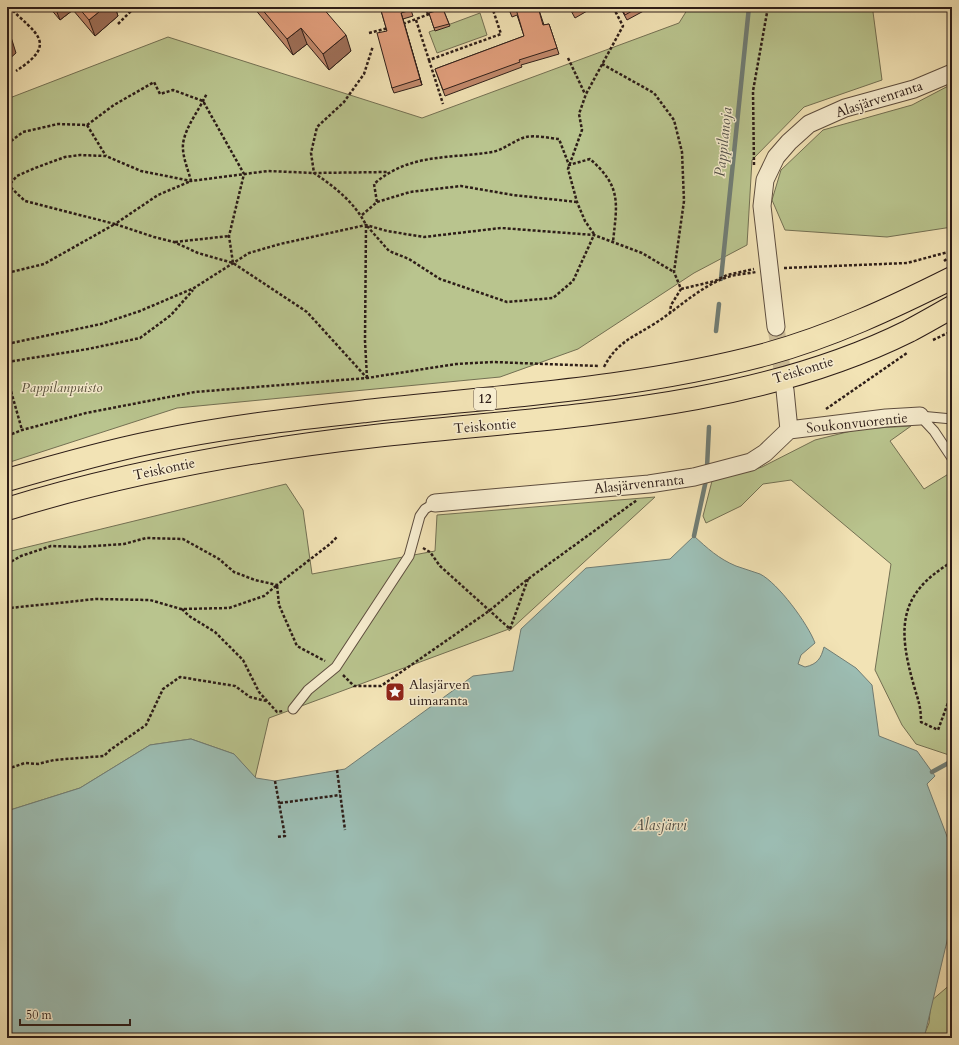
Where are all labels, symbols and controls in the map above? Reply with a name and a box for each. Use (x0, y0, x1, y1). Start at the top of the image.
street label: Alasjärvenranta (833, 76, 925, 122)
water label: Pappilanoja (709, 106, 737, 178)
street label: Teiskontie (770, 352, 836, 388)
park label: Pappilanpuisto (21, 378, 103, 397)
road number: 12 (474, 388, 496, 410)
street label: Soukonvuorentie (805, 408, 909, 438)
street label: Teiskontie (453, 414, 517, 438)
street label: Teiskontie (131, 453, 197, 485)
street label: Alasjärvenranta (593, 470, 685, 498)
place label: Alasjärven uimaranta (409, 675, 470, 710)
place icon: Alasjärven uimaranta (384, 681, 406, 703)
water label: Alasjärvi (632, 815, 688, 835)
scale bar (20, 1001, 130, 1027)
text: 50 m (26, 1007, 53, 1023)

